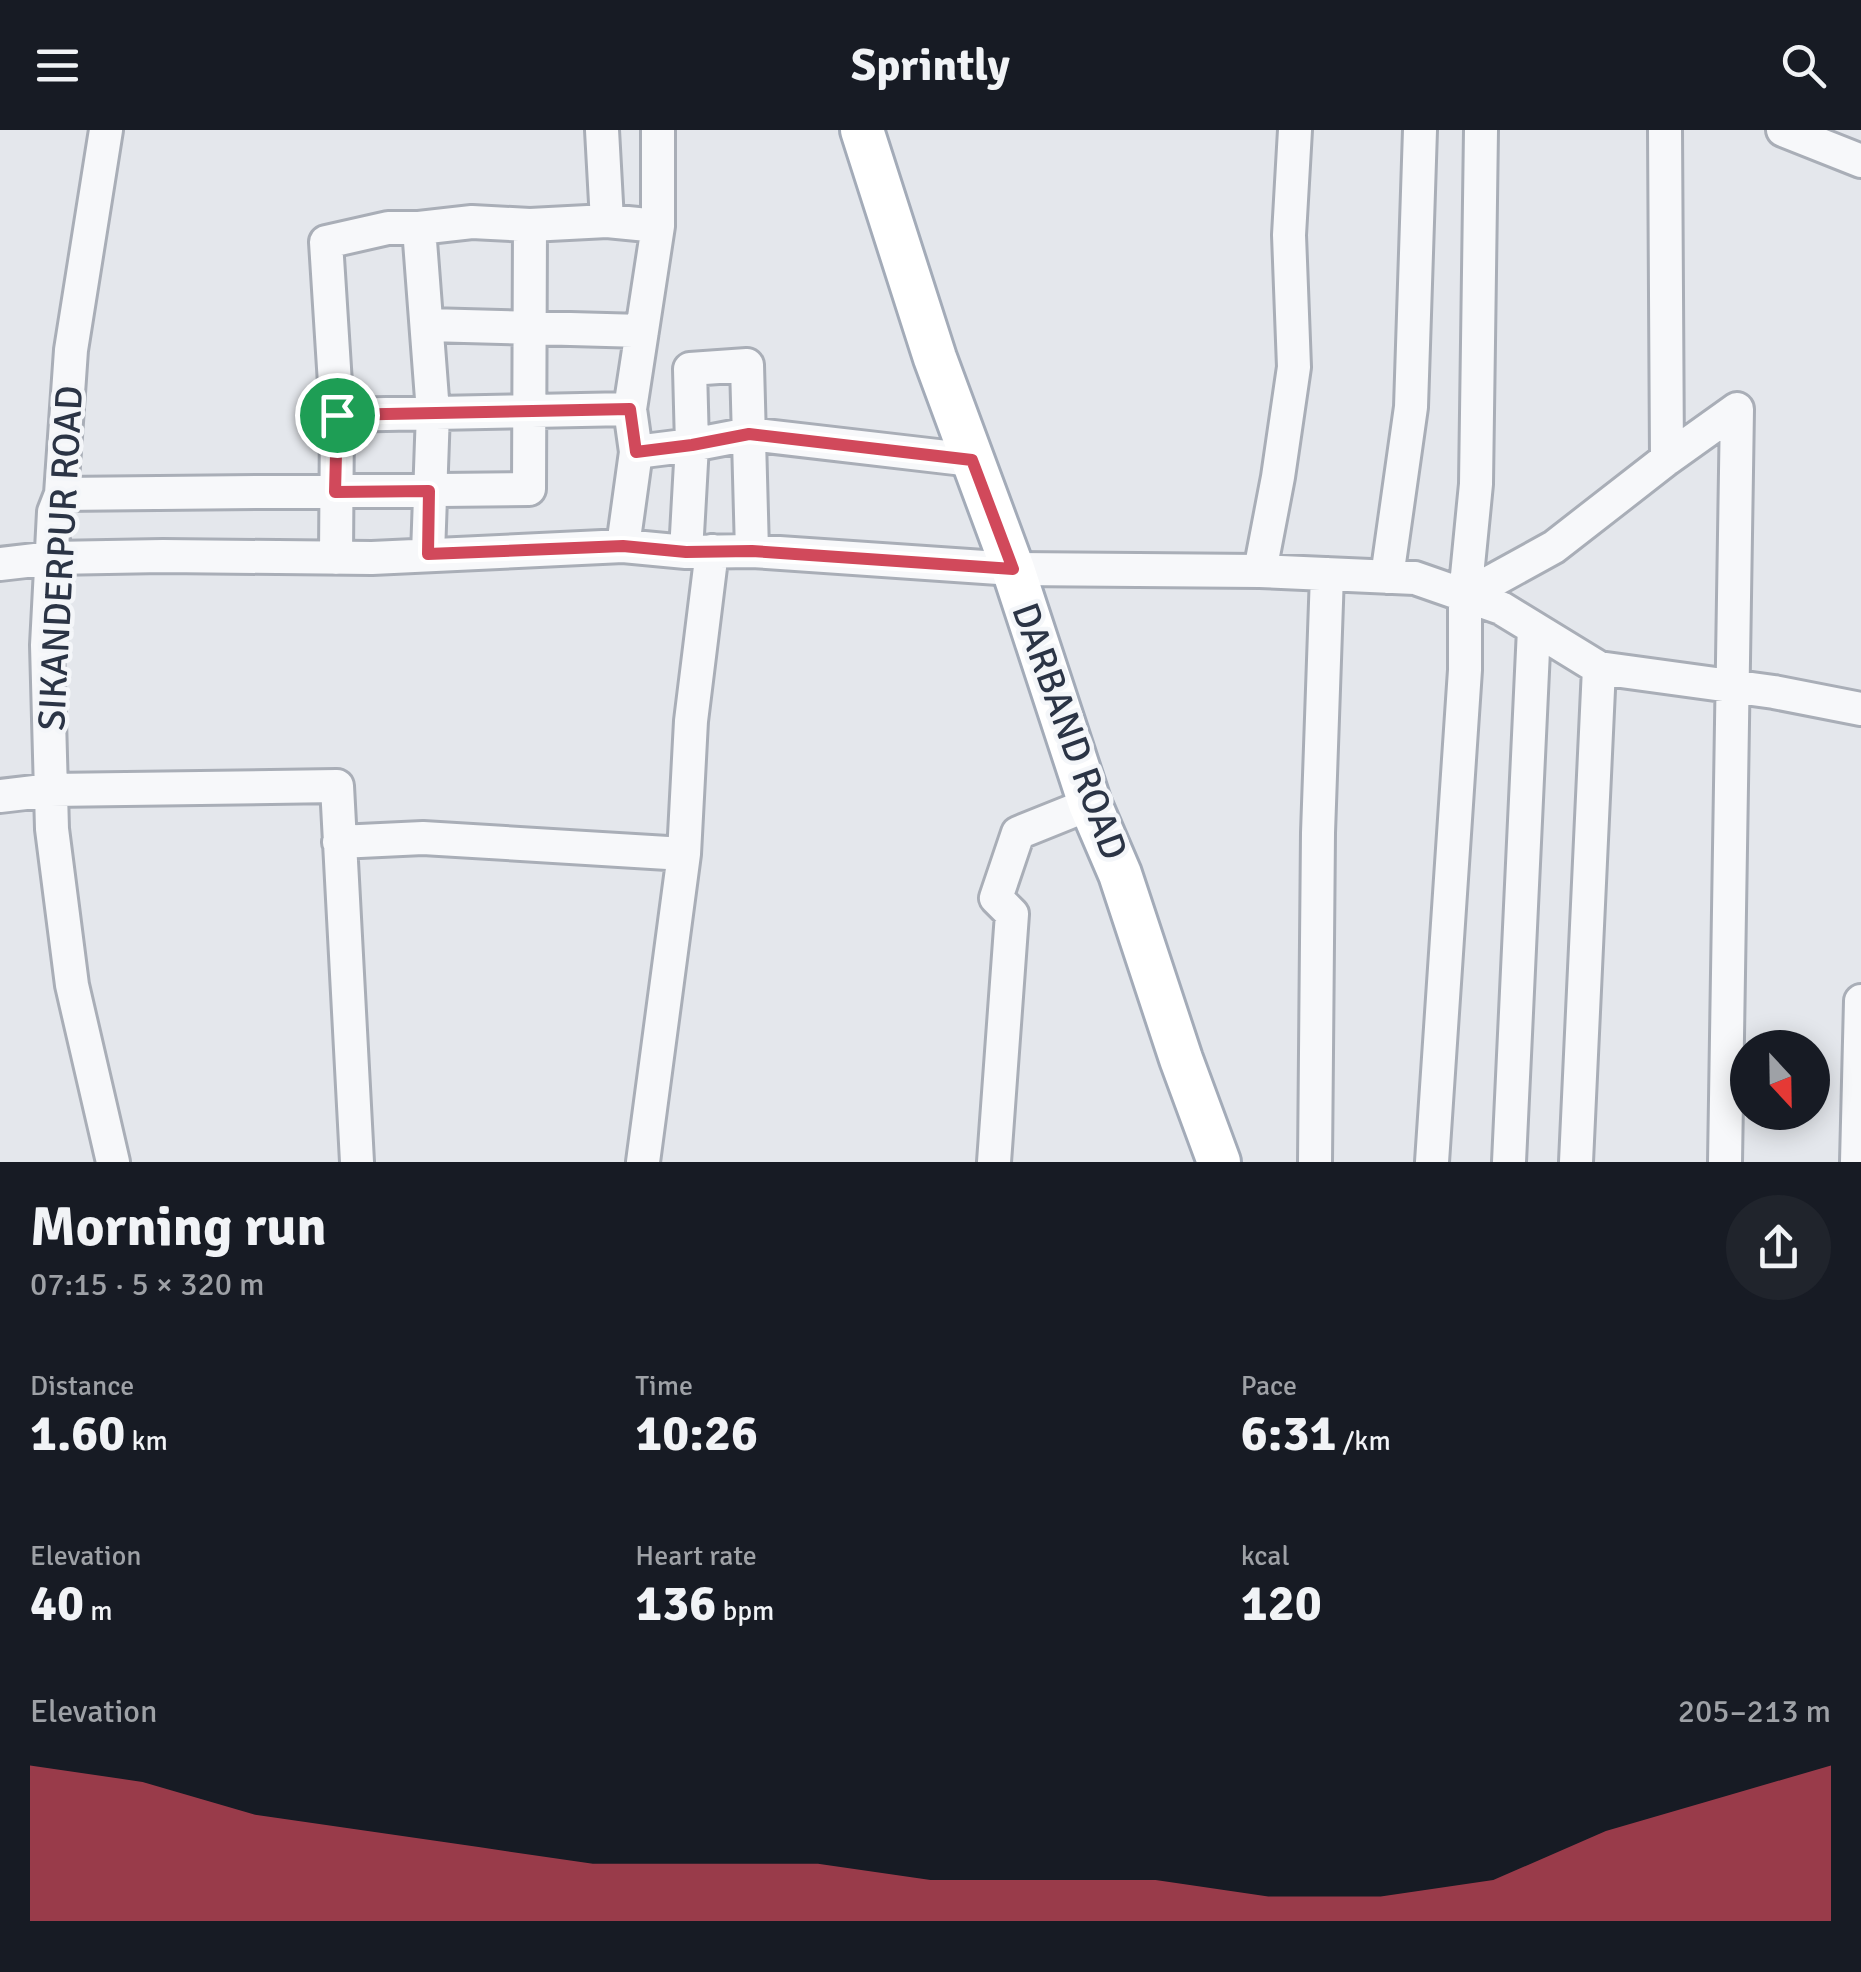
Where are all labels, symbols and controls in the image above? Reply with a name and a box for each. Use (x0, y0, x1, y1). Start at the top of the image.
icon: menu (30, 38, 85, 93)
text: Sprintly (851, 38, 1010, 93)
icon: search (1776, 38, 1831, 93)
pin (295, 373, 380, 458)
street label: SIKANDERPUR ROAD (28, 384, 93, 732)
icon: arrive (310, 388, 365, 443)
street label: DARBAND ROAD (1001, 596, 1138, 866)
north arrow (1730, 1030, 1830, 1130)
map controls (1730, 1030, 1830, 1130)
text: Morning run (30, 1193, 327, 1261)
button: share (1726, 1195, 1831, 1300)
text: 07:15 · 5 × 320 m (30, 1265, 265, 1304)
text: Distance (30, 1369, 134, 1403)
text: Time (635, 1369, 693, 1403)
text: Pace (1241, 1369, 1297, 1403)
text: 1.60 (30, 1403, 125, 1465)
text: 10:26 (635, 1403, 758, 1465)
text: 6:31 (1241, 1403, 1336, 1465)
text: km (125, 1424, 168, 1458)
text: /km (1336, 1424, 1391, 1458)
text: Elevation (30, 1539, 142, 1573)
text: Heart rate (635, 1539, 757, 1573)
text: kcal (1241, 1539, 1290, 1573)
text: 40 (30, 1573, 84, 1635)
text: 136 (635, 1573, 716, 1635)
text: 120 (1241, 1573, 1322, 1635)
text: m (84, 1594, 113, 1628)
text: bpm (716, 1594, 774, 1628)
text: Elevation (30, 1692, 157, 1731)
text: 205–213 m (1678, 1692, 1831, 1731)

